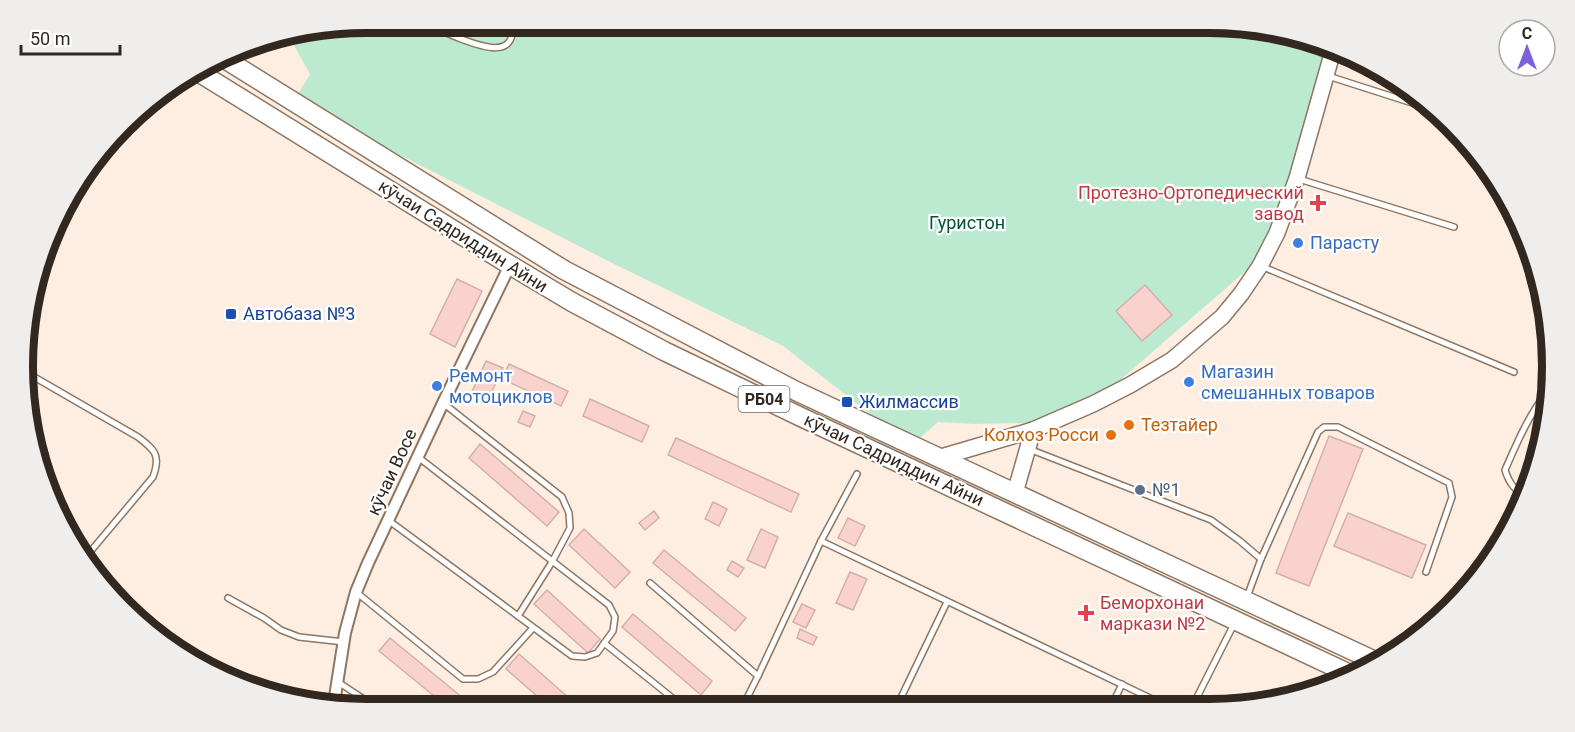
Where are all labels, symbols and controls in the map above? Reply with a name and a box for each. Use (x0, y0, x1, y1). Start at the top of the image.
scale bar (21, 18, 120, 56)
north arrow (1497, 18, 1557, 78)
text: С (1522, 24, 1532, 43)
text: 50 m (30, 28, 70, 49)
street label: кӯчаи Садриддин Айни (375, 175, 552, 296)
place label: Протезно-Ортопедический завод (1078, 182, 1304, 224)
marker: Протезно-Ортопедический завод (1309, 194, 1327, 212)
park label: Гуристон (929, 212, 1005, 233)
place label: Парасту (1310, 232, 1380, 253)
marker: Парасту (1291, 236, 1305, 250)
place label: Автобаза №3 (243, 303, 355, 324)
marker: Автобаза №3 (224, 307, 238, 321)
place label: Магазин смешанных товаров (1201, 361, 1375, 403)
place label: Ремонт мотоциклов (449, 365, 553, 407)
marker: Магазин смешанных товаров (1182, 375, 1196, 389)
marker: Ремонт мотоциклов (430, 379, 444, 393)
road number: РБ04 (738, 386, 789, 412)
place label: Жилмассив (859, 391, 959, 412)
marker: Жилмассив (840, 395, 854, 409)
street label: кӯчаи Садриддин Айни (801, 409, 987, 510)
place label: Тезтайер (1141, 414, 1218, 435)
marker: Тезтайер (1122, 418, 1136, 432)
place label: Колхоз Росси (984, 424, 1099, 445)
street label: кӯчаи Восе (362, 425, 421, 518)
marker: Колхоз Росси (1104, 428, 1118, 442)
place label: №1 (1152, 479, 1181, 500)
marker: №1 (1133, 483, 1147, 497)
place label: Беморхонаи маркази №2 (1100, 592, 1205, 634)
marker: Беморхонаи маркази №2 (1077, 604, 1095, 622)

